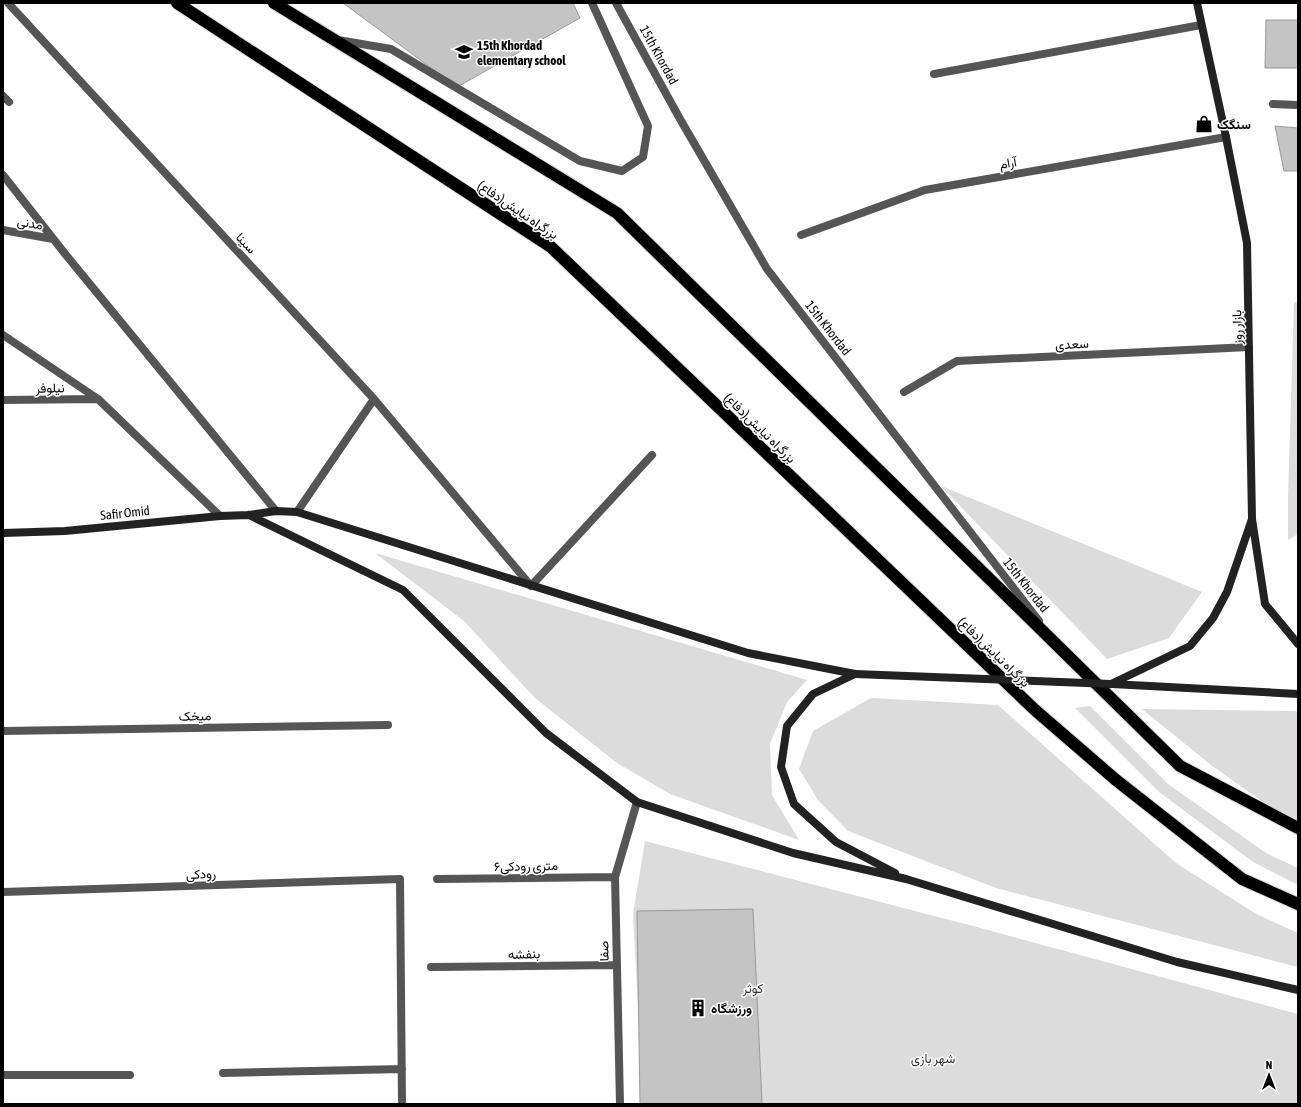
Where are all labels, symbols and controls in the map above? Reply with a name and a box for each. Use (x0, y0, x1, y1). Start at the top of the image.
street label: 15th Khordad (637, 23, 681, 87)
place label: 15th Khordad elementary school (477, 38, 566, 68)
school or university icon: 15th Khordad elementary school (454, 42, 474, 62)
shop icon: سنگک (1194, 114, 1214, 134)
place label: سنگک (1217, 117, 1251, 132)
street label: آرام (998, 154, 1019, 173)
street label: بزرگراه نیایش(دفاع) (474, 178, 561, 244)
street label: مدنی (16, 213, 44, 234)
street label: سینا (233, 230, 259, 256)
street label: 15th Khordad (802, 298, 854, 358)
street label: بازار روز (1229, 309, 1246, 345)
street label: سعدی (1055, 336, 1089, 353)
street label: نیلوفر (34, 380, 65, 397)
street label: بزرگراه نیایش(دفاع) (720, 390, 799, 468)
street label: Safir Omid (99, 503, 151, 523)
street label: 15th Khordad (1000, 555, 1052, 615)
street label: بزرگراه نیایش(دفاع) (954, 614, 1033, 692)
street label: میخک (178, 708, 212, 724)
street label: ۶متری رودکی (494, 858, 558, 875)
street label: رودکی (186, 866, 216, 883)
street label: صفا (596, 940, 612, 962)
street label: بنفشه (508, 946, 540, 962)
park label: کوثر (742, 981, 764, 997)
building icon: ورزشگاه (688, 998, 708, 1018)
place label: ورزشگاه (711, 1001, 752, 1017)
park label: شهر بازی (911, 1051, 955, 1067)
north arrow (1249, 1055, 1289, 1095)
text: N (1266, 1059, 1272, 1071)

